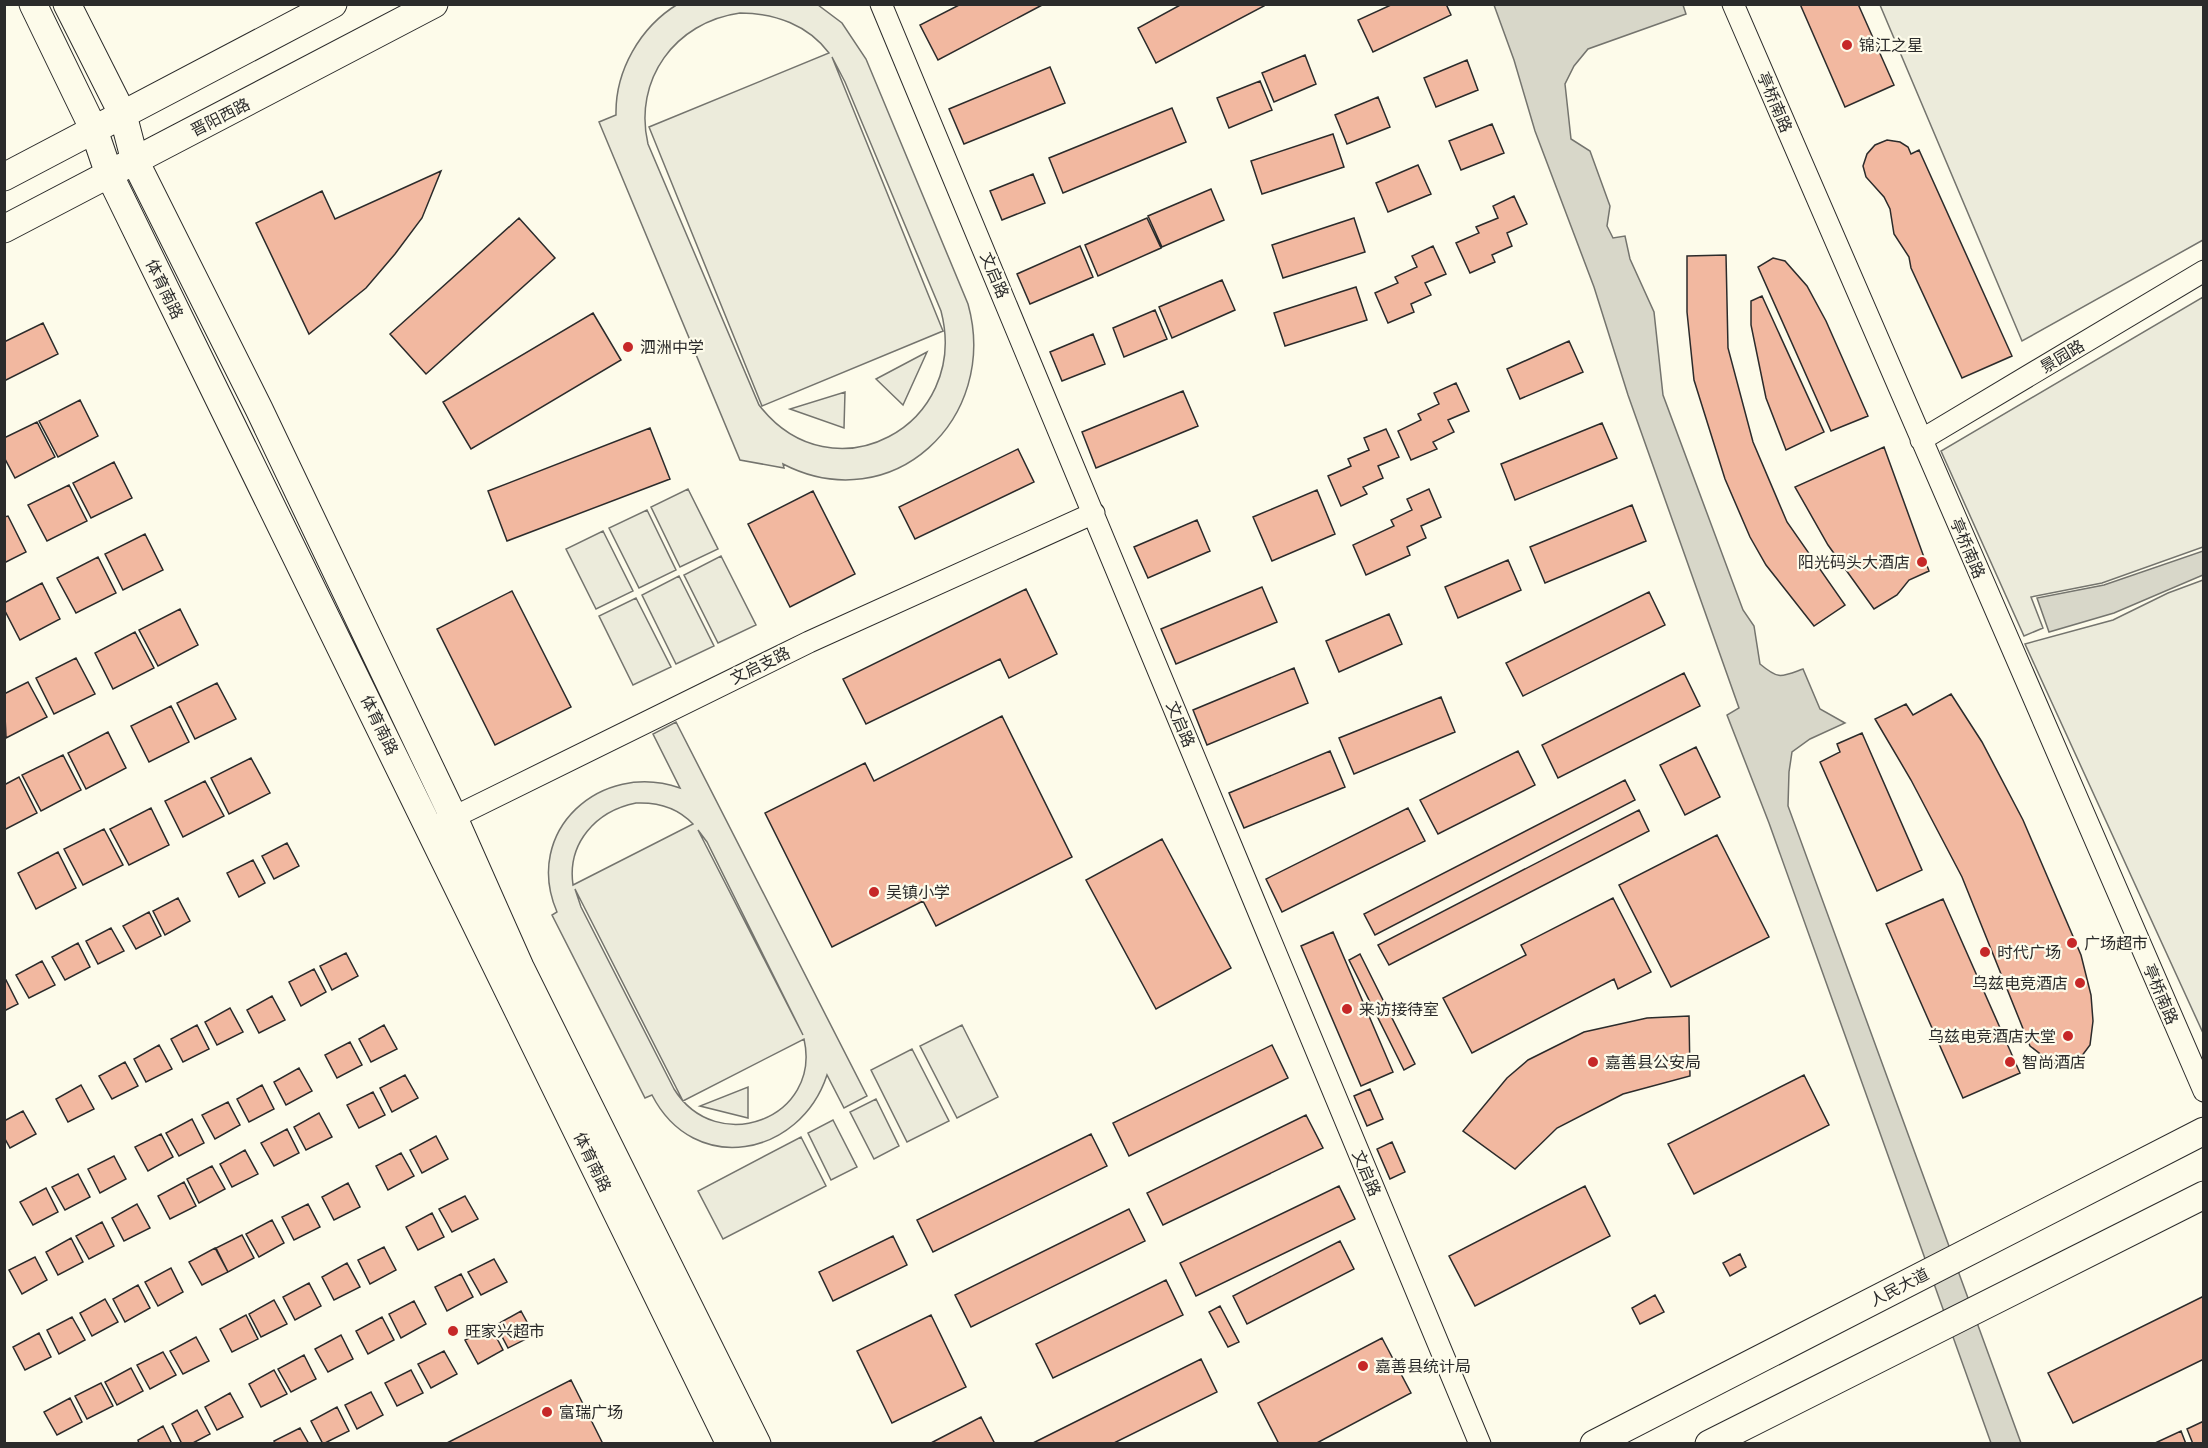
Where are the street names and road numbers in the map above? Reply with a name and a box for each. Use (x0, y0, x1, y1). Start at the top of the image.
street label: 亭桥南路 (1753, 69, 1797, 135)
street label: 晋阳西路 (187, 94, 253, 140)
street label: 文启路 (976, 249, 1014, 301)
street label: 体育南路 (142, 256, 188, 322)
street label: 景园路 (2036, 335, 2088, 377)
street label: 亭桥南路 (1946, 515, 1990, 581)
street label: 文启支路 (727, 642, 793, 688)
street label: 体育南路 (357, 692, 403, 758)
street label: 文启路 (1162, 698, 1200, 750)
street label: 亭桥南路 (2139, 961, 2183, 1027)
street label: 体育南路 (570, 1129, 616, 1195)
street label: 文启路 (1348, 1147, 1386, 1199)
street label: 人民大道 (1866, 1264, 1932, 1310)

